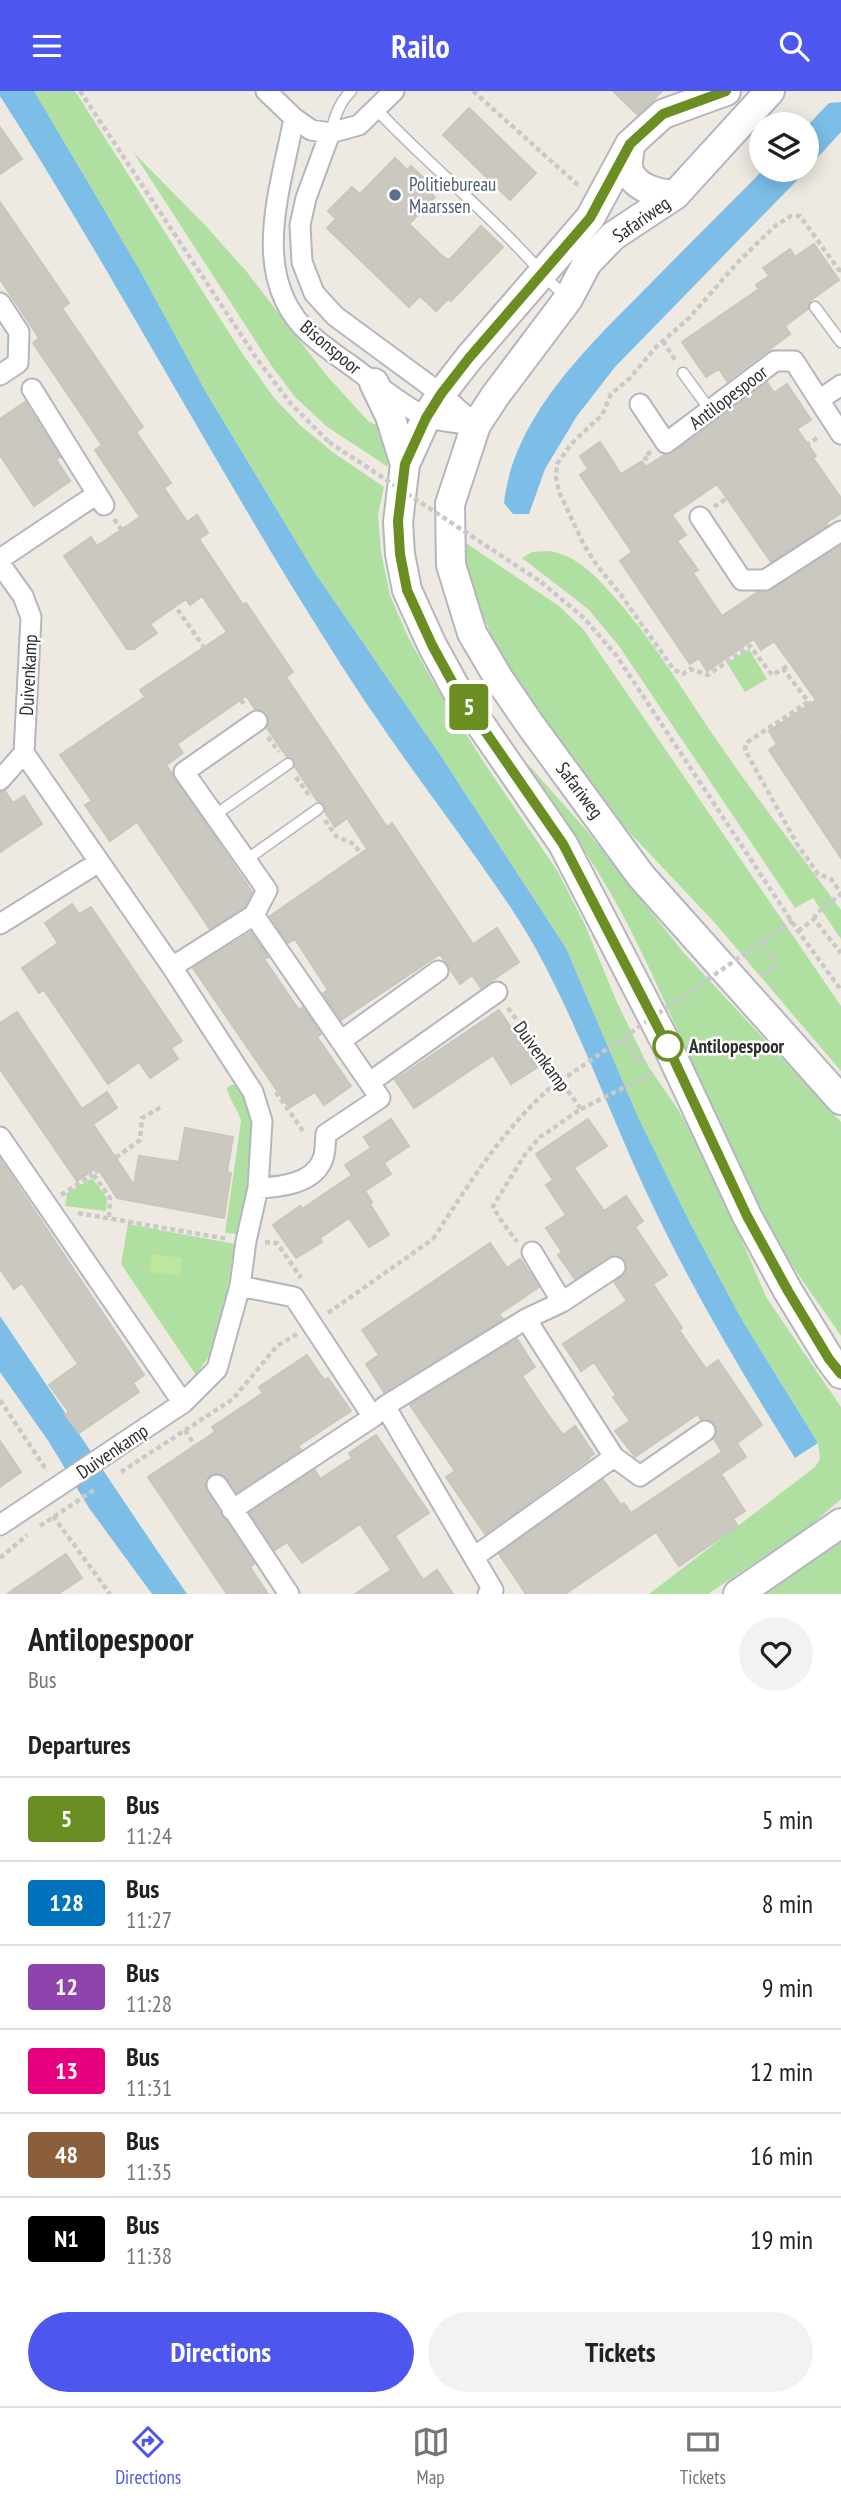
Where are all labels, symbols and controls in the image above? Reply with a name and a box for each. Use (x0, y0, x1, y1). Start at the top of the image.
text: Railo (391, 25, 450, 67)
icon: menu (28, 27, 66, 65)
icon: search (775, 27, 813, 65)
map controls (749, 112, 819, 182)
button: layers (749, 112, 819, 182)
place label: Politiebureau Maarssen (409, 172, 496, 218)
marker: Politiebureau Maarssen (387, 187, 403, 203)
street label: Safariweg (608, 191, 674, 247)
street label: Bisonspoor (296, 315, 367, 380)
street label: Antilopespoor (684, 359, 772, 434)
street label: Duivenkamp (14, 634, 42, 716)
line badge: 5 (446, 684, 492, 730)
text: 5 (463, 691, 475, 722)
street label: Safariweg (551, 757, 609, 823)
street label: Duivenkamp (508, 1016, 576, 1096)
marker: Antilopespoor (653, 1031, 683, 1061)
place label: Antilopespoor (688, 1034, 785, 1058)
street label: Duivenkamp (71, 1418, 153, 1484)
text: Antilopespoor (28, 1617, 193, 1660)
button: heart (739, 1617, 813, 1691)
text: Bus (28, 1665, 57, 1694)
text: Departures (28, 1728, 131, 1761)
text: Bus (126, 1788, 159, 1821)
text: 5 (61, 1803, 72, 1834)
text: 5 min (762, 1803, 813, 1836)
text: 11:24 (126, 1821, 172, 1850)
text: Bus (126, 1872, 159, 1905)
text: 128 (49, 1887, 84, 1918)
text: 8 min (762, 1887, 813, 1920)
text: 11:27 (126, 1905, 172, 1934)
text: Bus (126, 1956, 159, 1989)
text: 12 (55, 1971, 78, 2002)
text: 9 min (762, 1971, 813, 2004)
text: 11:28 (126, 1989, 172, 2018)
text: Bus (126, 2040, 159, 2073)
text: 13 (55, 2055, 78, 2086)
text: 12 min (750, 2055, 813, 2088)
text: 11:31 (126, 2073, 172, 2102)
text: Bus (126, 2124, 159, 2157)
text: 48 (55, 2139, 78, 2170)
text: 16 min (750, 2139, 813, 2172)
text: 11:35 (126, 2157, 172, 2186)
text: Bus (126, 2208, 159, 2241)
text: N1 (54, 2223, 79, 2254)
text: 19 min (750, 2223, 813, 2256)
text: 11:38 (126, 2241, 172, 2270)
button: Directions (28, 2312, 414, 2392)
button: Tickets (428, 2312, 813, 2392)
tab: Directions (115, 2423, 181, 2489)
tab: Map (412, 2423, 450, 2489)
tab: Tickets (680, 2423, 726, 2489)

